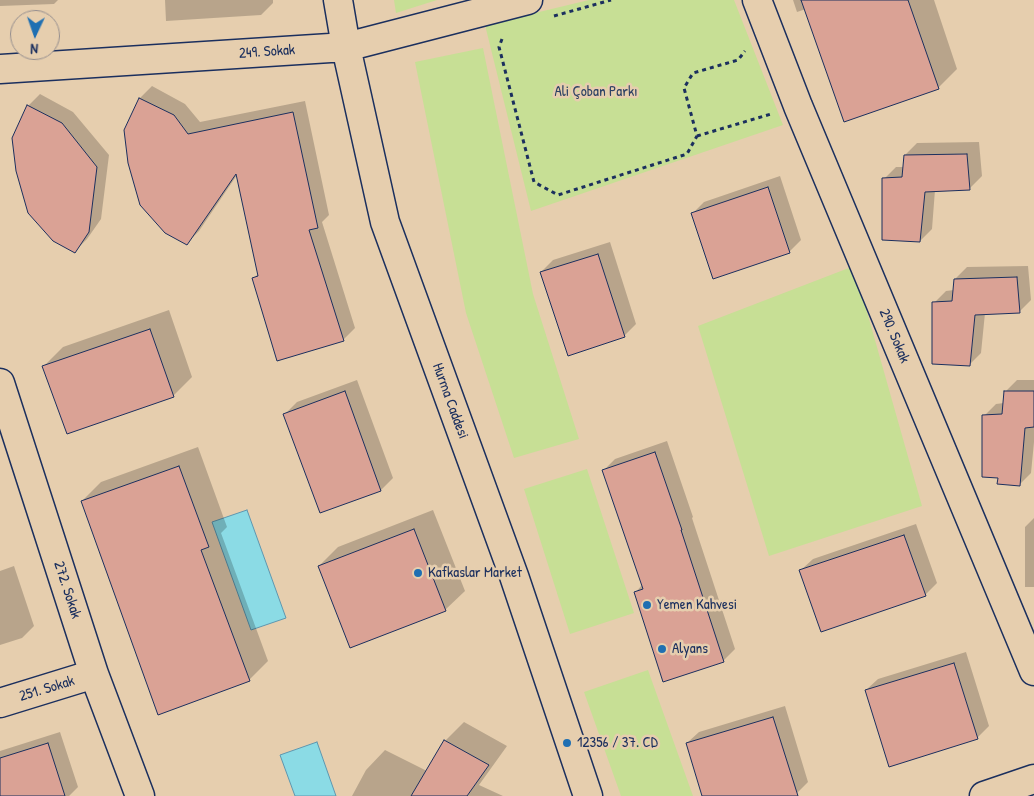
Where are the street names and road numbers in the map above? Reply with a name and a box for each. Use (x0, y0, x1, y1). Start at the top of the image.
street label: 249. Sokak (238, 41, 296, 63)
street label: 290. Sokak (875, 306, 913, 366)
street label: Hurma Caddesi (428, 361, 472, 441)
street label: 272. Sokak (49, 559, 85, 621)
street label: 251. Sokak (17, 672, 77, 706)

